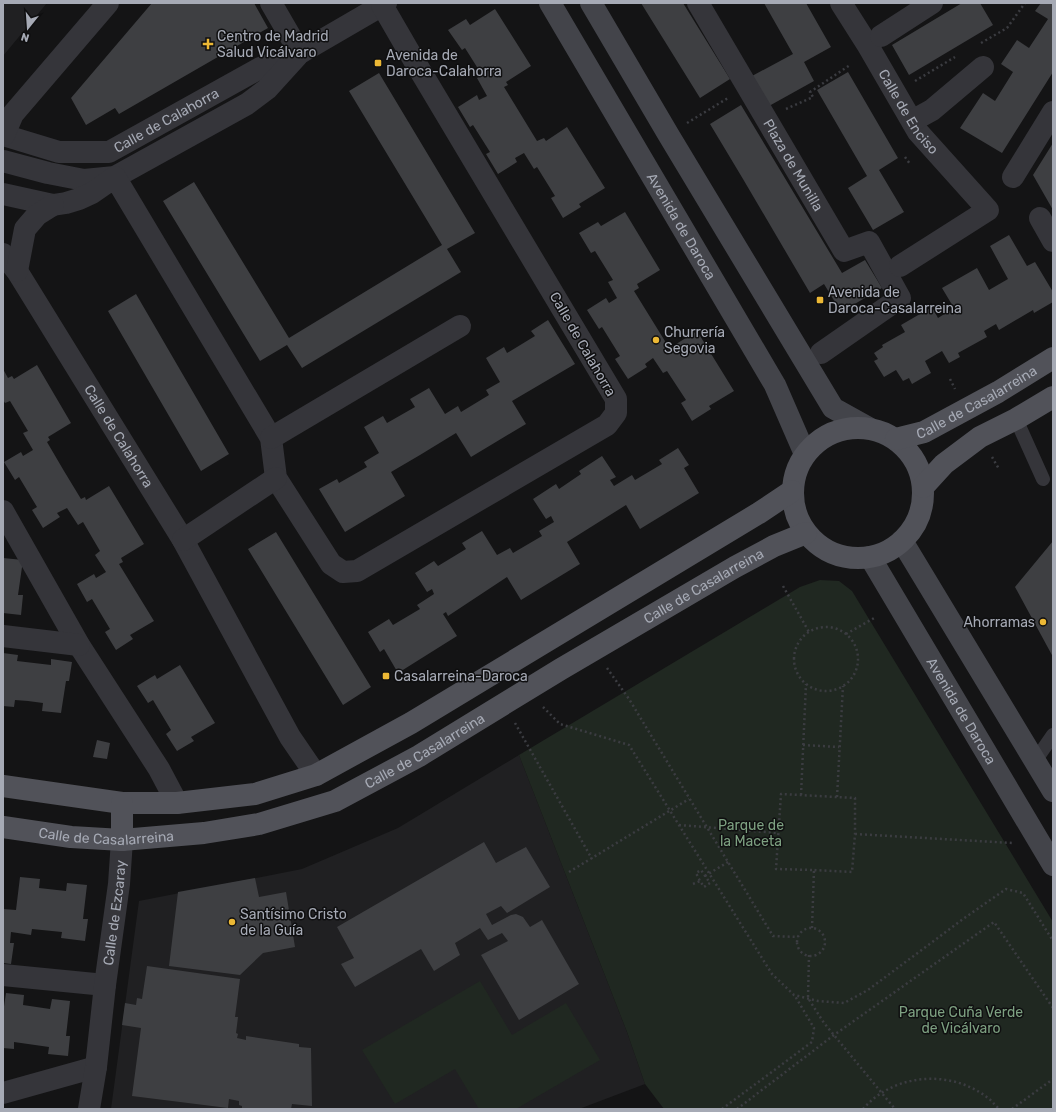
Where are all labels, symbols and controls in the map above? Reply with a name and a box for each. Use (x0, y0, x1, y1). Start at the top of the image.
north arrow (8, 8, 48, 48)
place label: Centro de Madrid Salud Vicálvaro (217, 28, 328, 61)
text: N (19, 30, 31, 44)
marker: Centro de Madrid Salud Vicálvaro (202, 38, 214, 50)
place label: Avenida de Daroca-Calahorra (386, 47, 502, 80)
marker: Avenida de Daroca-Calahorra (373, 58, 383, 68)
street label: Calle de Enciso (874, 66, 942, 158)
street label: Calle de Calahorra (111, 85, 222, 157)
street label: Plaza de Munilla (759, 116, 827, 214)
street label: Avenida de Daroca (643, 170, 719, 283)
place label: Avenida de Daroca-Casalarreina (828, 284, 962, 317)
street label: Calle de Calahorra (546, 289, 619, 399)
marker: Avenida de Daroca-Casalarreina (815, 295, 825, 305)
place label: Churrería Segovia (664, 324, 725, 357)
marker: Churrería Segovia (651, 335, 661, 345)
street label: Calle de Casalarreina (915, 362, 1040, 443)
street label: Calle de Calahorra (80, 382, 157, 491)
street label: Calle de Casalarreina (641, 545, 767, 628)
place label: Ahorramas (963, 614, 1035, 631)
marker: Ahorramas (1038, 617, 1048, 627)
street label: Avenida de Daroca (923, 655, 999, 768)
place label: Casalarreina-Daroca (394, 668, 528, 685)
marker: Casalarreina-Daroca (381, 671, 391, 681)
street label: Calle de Casalarreina (362, 710, 488, 792)
park label: Parque de la Maceta (718, 817, 784, 850)
street label: Calle de Casalarreina (37, 824, 175, 849)
street label: Calle de Ezcaray (100, 859, 130, 967)
place label: Santísimo Cristo de la Guía (240, 906, 347, 939)
marker: Santísimo Cristo de la Guía (227, 917, 237, 927)
park label: Parque Cuña Verde de Vicálvaro (899, 1004, 1023, 1037)

